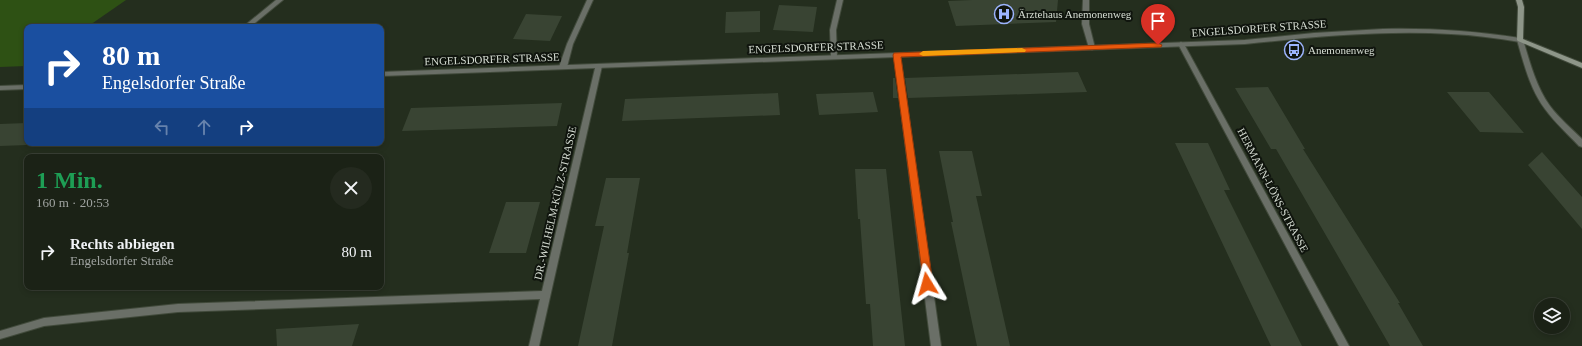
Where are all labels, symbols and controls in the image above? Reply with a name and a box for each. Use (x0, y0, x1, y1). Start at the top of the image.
hospital icon: Ärztehaus Anemonenweg (993, 3, 1015, 25)
pin (1141, 4, 1175, 45)
place label: Ärztehaus Anemonenweg (1018, 8, 1132, 20)
icon: arrive (1147, 10, 1169, 32)
street label: ENGELSDORFER STRASSE (1191, 17, 1327, 39)
street label: ENGELSDORFER STRASSE (748, 39, 884, 55)
bus stop icon: Anemonenweg (1283, 39, 1305, 61)
icon: right (36, 40, 88, 92)
text: 80 m (102, 40, 160, 71)
place label: Anemonenweg (1308, 44, 1375, 56)
street label: ENGELSDORFER STRASSE (424, 51, 560, 67)
text: Engelsdorfer Straße (102, 73, 245, 93)
icon: left (151, 116, 173, 138)
icon: ahead (193, 116, 215, 138)
icon: right (235, 116, 257, 138)
street label: DR.-WILHELM-KÜLZ-STRASSE (531, 125, 579, 281)
street label: HERMANN-LÖNS-STRASSE (1235, 126, 1311, 254)
text: 1 Min. (36, 167, 103, 193)
button: close (330, 167, 372, 209)
text: 160 m · 20:53 (36, 195, 109, 210)
text: Rechts abbiegen (70, 236, 175, 252)
icon: right (36, 241, 58, 263)
text: 80 m (342, 244, 372, 260)
text: Engelsdorfer Straße (70, 253, 174, 268)
position arrow (906, 263, 948, 305)
map controls (1534, 298, 1570, 334)
button: layers (1534, 298, 1570, 334)

